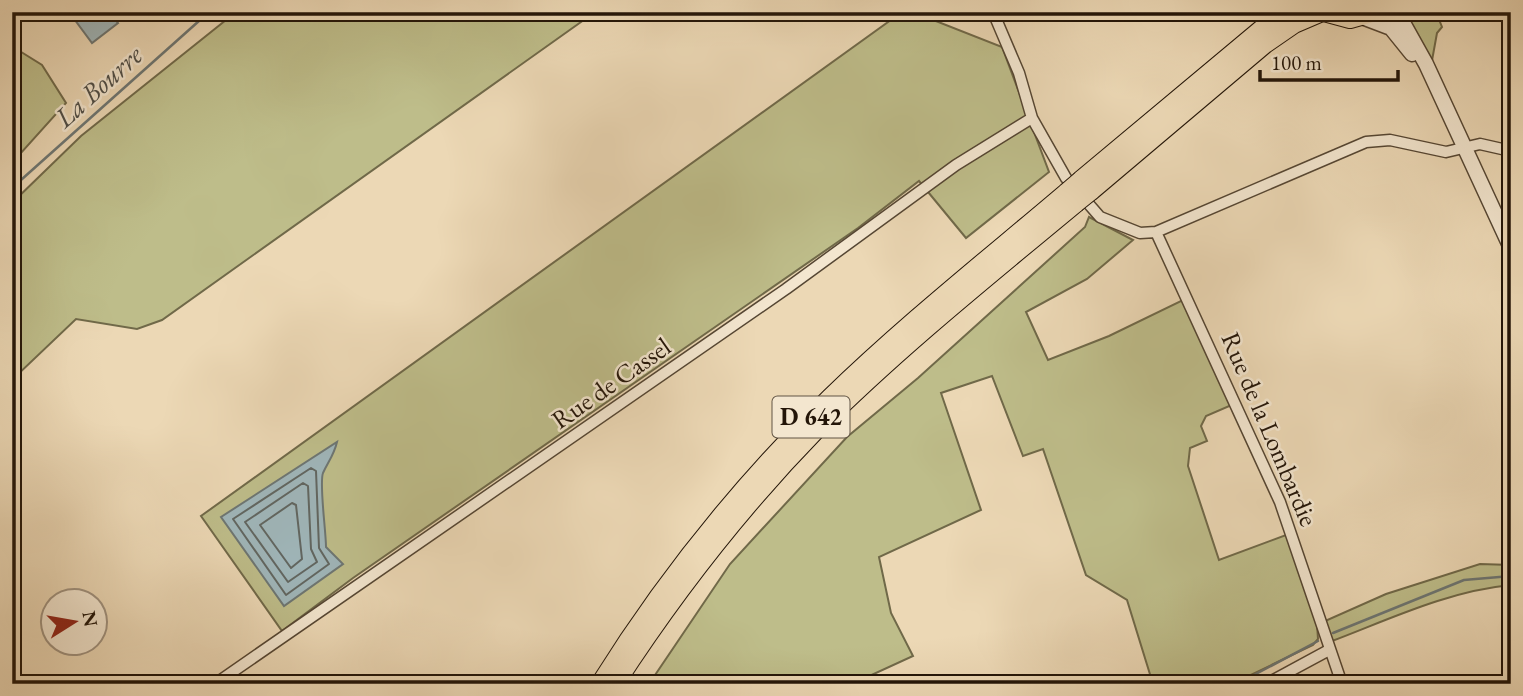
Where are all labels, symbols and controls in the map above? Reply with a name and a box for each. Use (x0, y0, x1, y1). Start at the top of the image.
water label: La Bourre (45, 37, 150, 136)
scale bar (1260, 38, 1399, 82)
text: 100 m (1271, 49, 1322, 76)
street label: Rue de la Lombardie (1214, 327, 1326, 531)
street label: Rue de Cassel (545, 329, 677, 437)
road number: D 642 (772, 396, 850, 438)
north arrow (38, 588, 108, 658)
text: N (76, 609, 104, 629)

